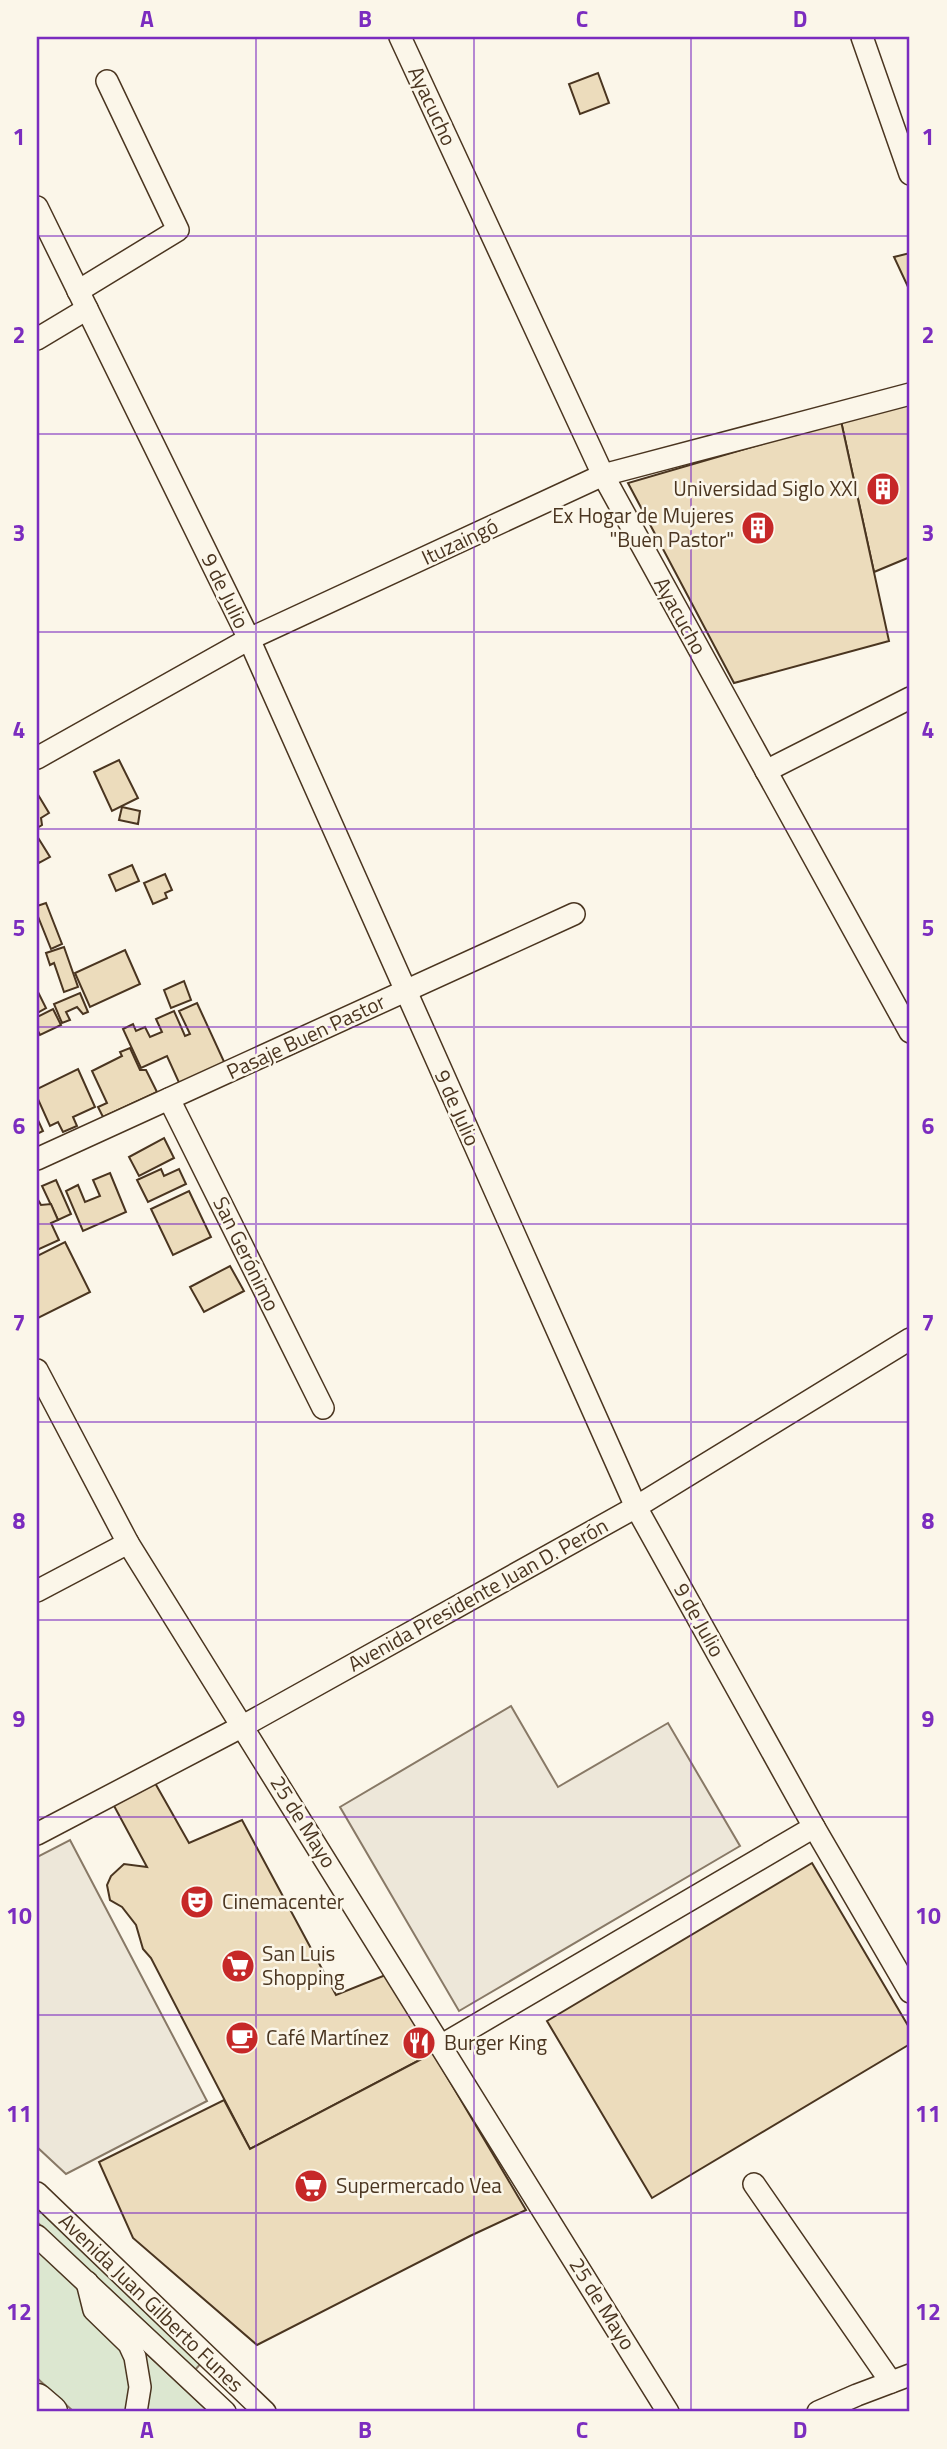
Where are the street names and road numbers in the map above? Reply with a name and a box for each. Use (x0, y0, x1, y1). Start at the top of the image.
street label: Ayacucho (401, 61, 465, 151)
street label: Ituzaingó (416, 509, 503, 573)
street label: 9 de Julio (194, 547, 258, 634)
street label: Ayacucho (646, 571, 715, 660)
street label: Pasaje Buen Pastor (221, 985, 390, 1087)
street label: 9 de Julio (427, 1064, 489, 1151)
street label: San Gerónimo (205, 1191, 288, 1316)
street label: Avenida Presidente Juan D. Perón (342, 1509, 613, 1679)
street label: 9 de Julio (666, 1577, 733, 1662)
street label: 25 de Mayo (263, 1769, 345, 1874)
street label: Avenida Juan Gilberto Funes (52, 2205, 251, 2399)
street label: 25 de Mayo (562, 2251, 644, 2356)

